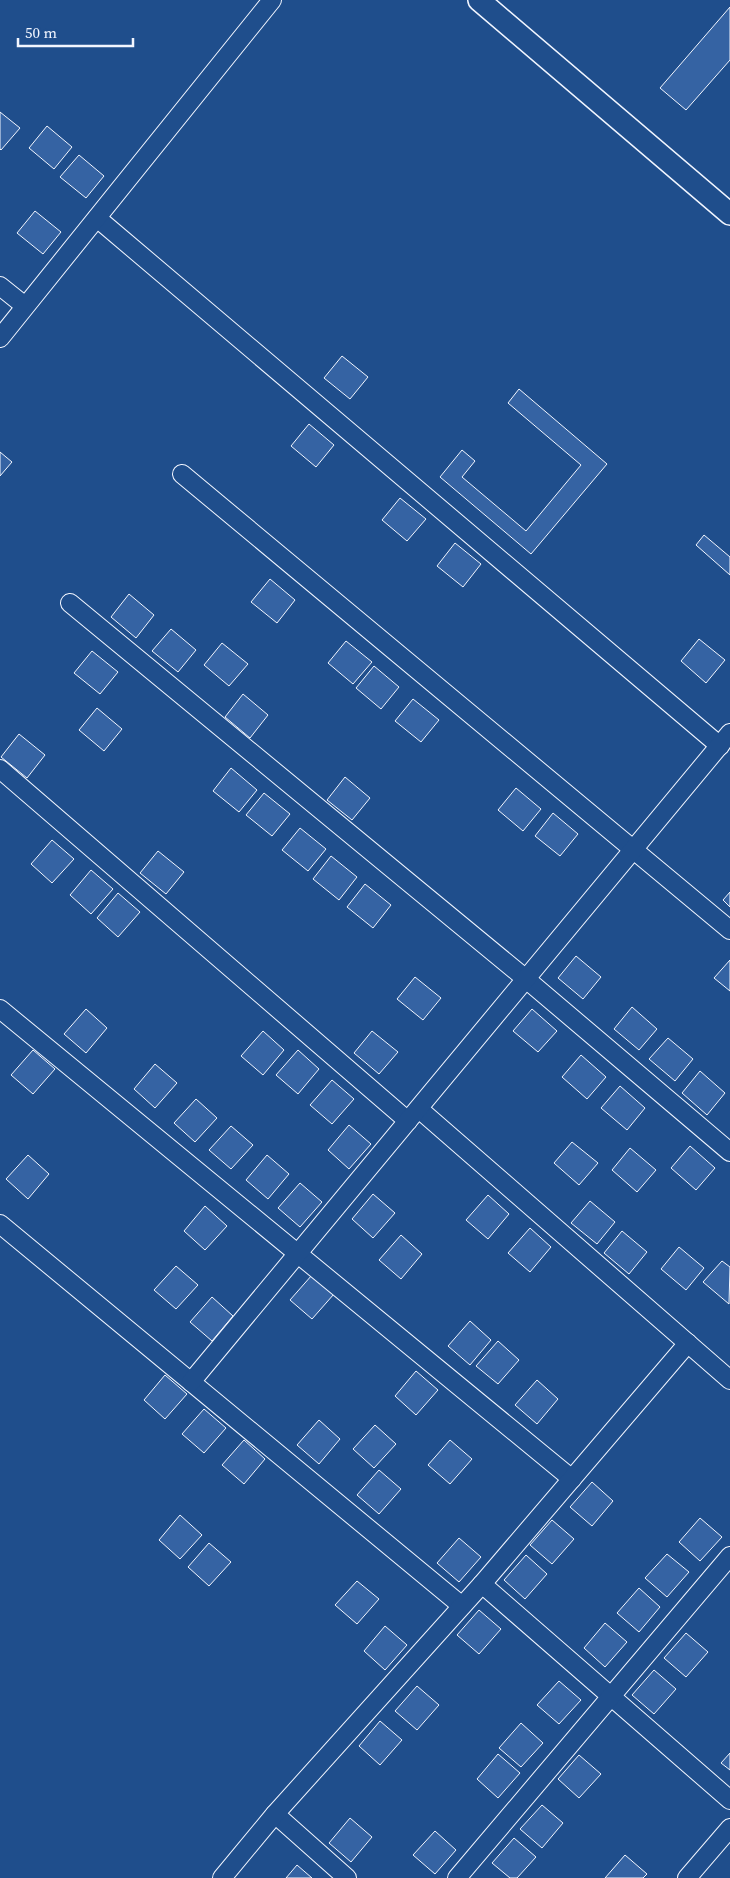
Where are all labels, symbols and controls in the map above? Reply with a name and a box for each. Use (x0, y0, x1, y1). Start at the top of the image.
scale bar (18, 15, 132, 47)
text: 50 m (25, 22, 57, 43)

